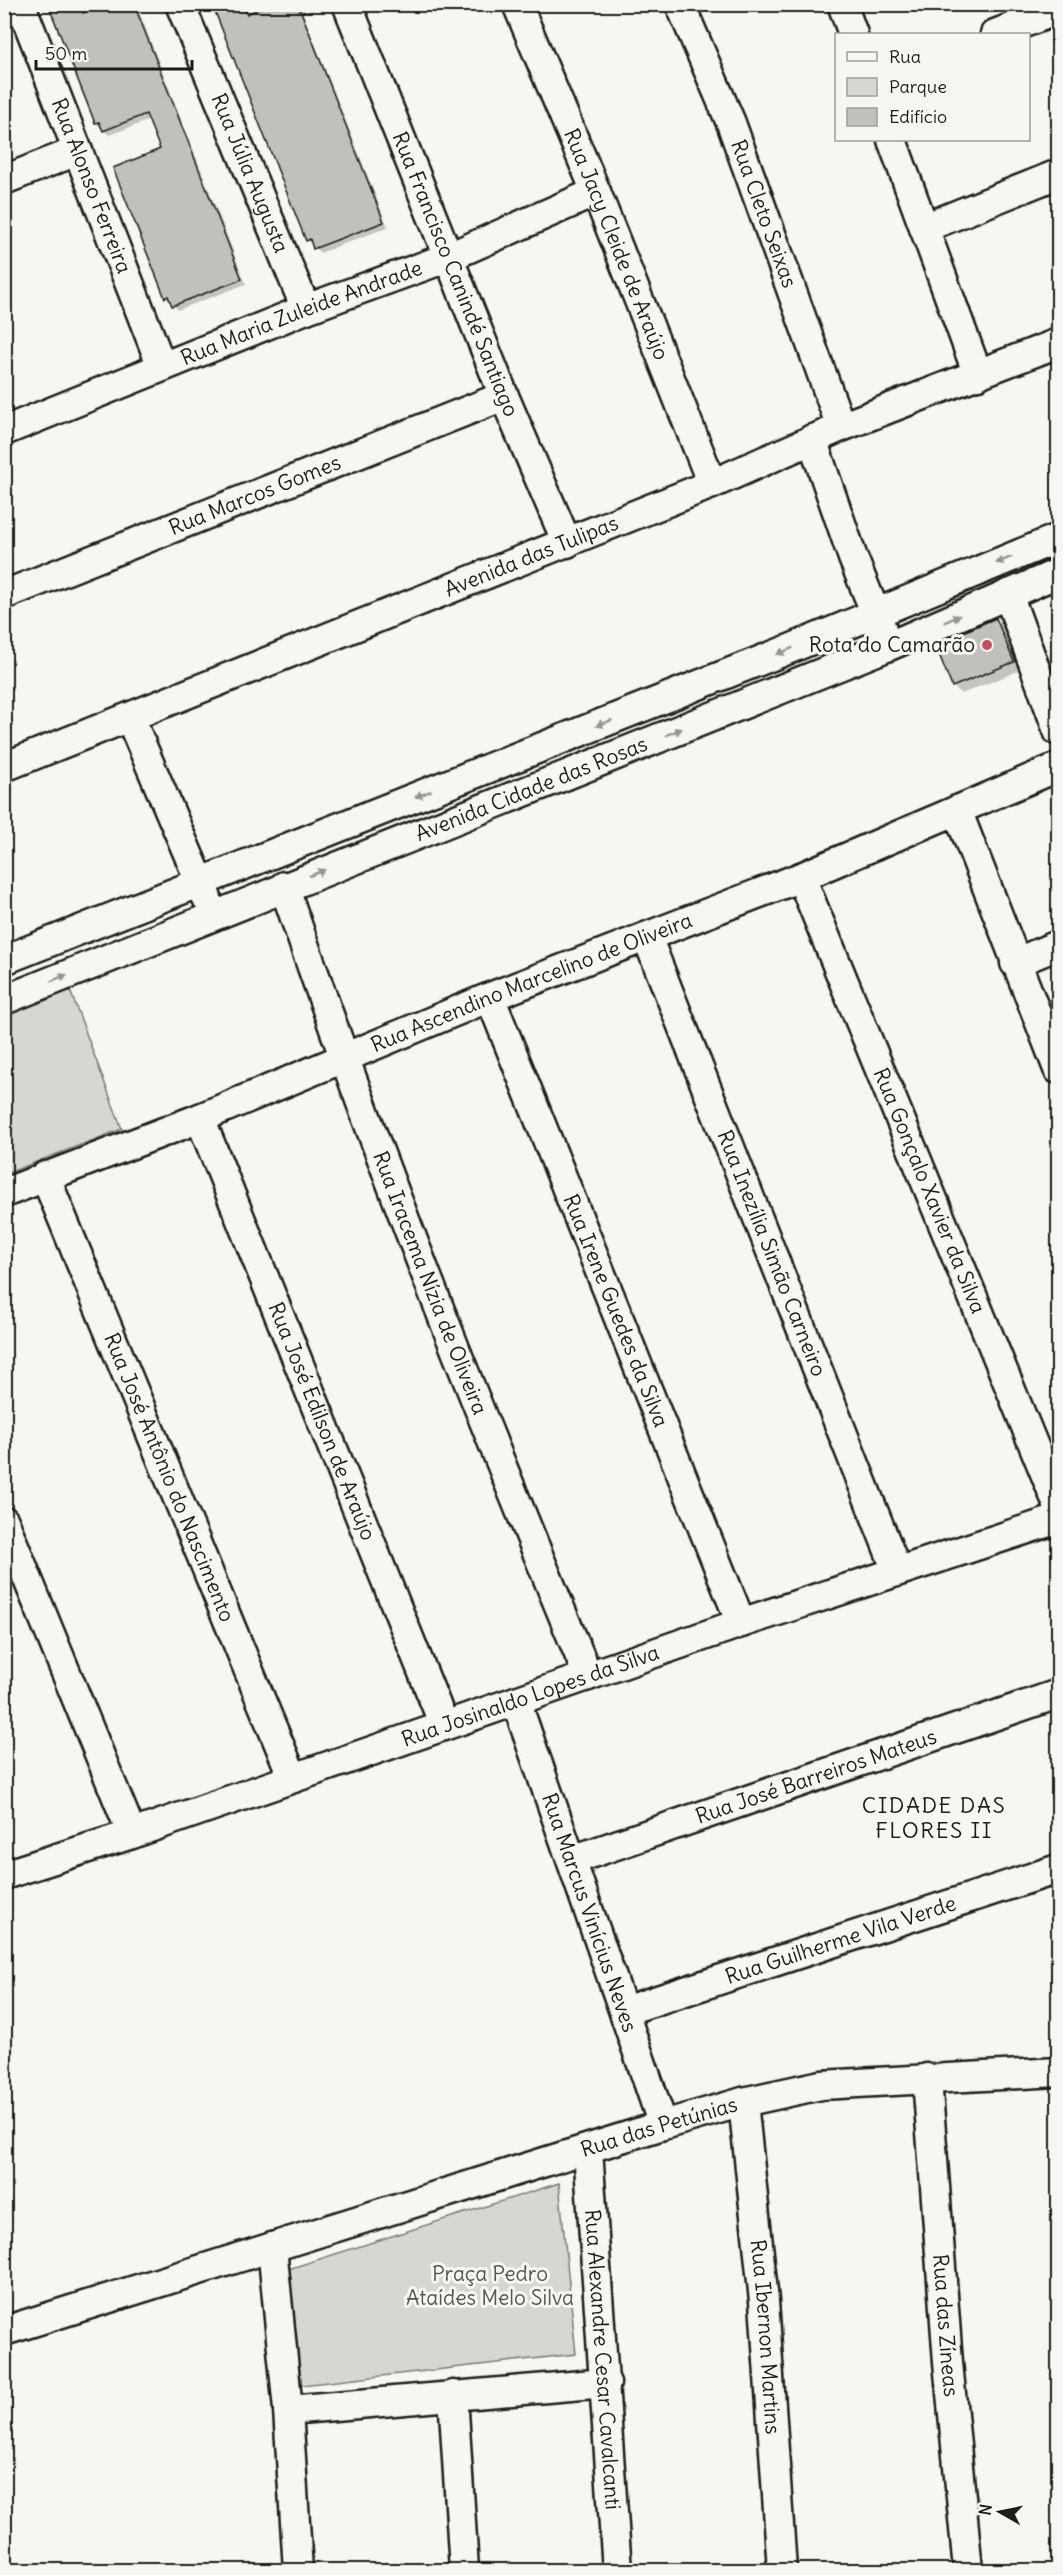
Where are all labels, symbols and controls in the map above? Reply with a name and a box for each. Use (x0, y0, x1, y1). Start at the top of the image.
scale bar (36, 33, 192, 71)
legend (835, 33, 1030, 141)
text: 50 m (45, 42, 87, 65)
text: Rua (889, 45, 921, 68)
text: Parque (889, 75, 947, 98)
street label: Rua Júlia Augusta (205, 89, 295, 257)
street label: Rua Alonso Ferreira (46, 94, 138, 277)
text: Edifício (889, 105, 947, 128)
street label: Rua Jacy Cleide de Araújo (558, 124, 675, 364)
street label: Rua Francisco Canindé Santiago (387, 128, 525, 420)
street label: Rua Cleto Seixas (725, 136, 803, 291)
street label: Rua Maria Zuleide Andrade (177, 254, 426, 371)
street label: Rua Marcos Gomes (165, 448, 345, 541)
street label: Avenida das Tulipas (440, 509, 622, 603)
one-way arrow (995, 556, 1013, 565)
one-way arrow (943, 613, 961, 623)
place label: Rota do Camarão (809, 631, 975, 658)
marker: Rota do Camarão (980, 638, 994, 652)
one-way arrow (776, 646, 794, 656)
one-way arrow (595, 719, 613, 728)
one-way arrow (666, 727, 684, 737)
street label: Avenida Cidade das Rosas (411, 730, 651, 847)
one-way arrow (413, 789, 431, 799)
one-way arrow (309, 868, 327, 878)
street label: Rua Ascendino Marcelino de Oliveira (367, 906, 696, 1058)
one-way arrow (50, 973, 68, 983)
street label: Rua Gonçalo Xavier da Silva (868, 1064, 992, 1317)
street label: Rua Inezília Simão Carneiro (712, 1126, 833, 1380)
street label: Rua Iracema Nízia de Oliveira (367, 1147, 494, 1418)
street label: Rua Irene Guedes da Silva (557, 1190, 675, 1431)
street label: Rua José Edilson de Araújo (262, 1298, 382, 1544)
street label: Rua José Antônio do Nascimento (98, 1329, 241, 1626)
street label: Rua Josinaldo Lopes da Silva (398, 1638, 662, 1753)
street label: Rua José Barreiros Mateus (692, 1723, 940, 1830)
street label: Rua Marcus Vinícius Neves (536, 1789, 644, 2035)
district label: CIDADE DAS FLORES II (862, 1791, 1006, 1844)
street label: Rua Guilherme Vila Verde (722, 1889, 959, 1990)
street label: Rua das Petúnias (577, 2090, 740, 2163)
street label: Rua Alexandre Cesar Cavalcanti (579, 2208, 627, 2511)
street label: Rua Ibernon Martins (745, 2238, 787, 2435)
street label: Rua das Zíneas (927, 2253, 965, 2398)
park label: Praça Pedro Ataídes Melo Silva (406, 2260, 574, 2311)
north arrow (970, 2482, 1030, 2542)
text: N (974, 2503, 996, 2517)

